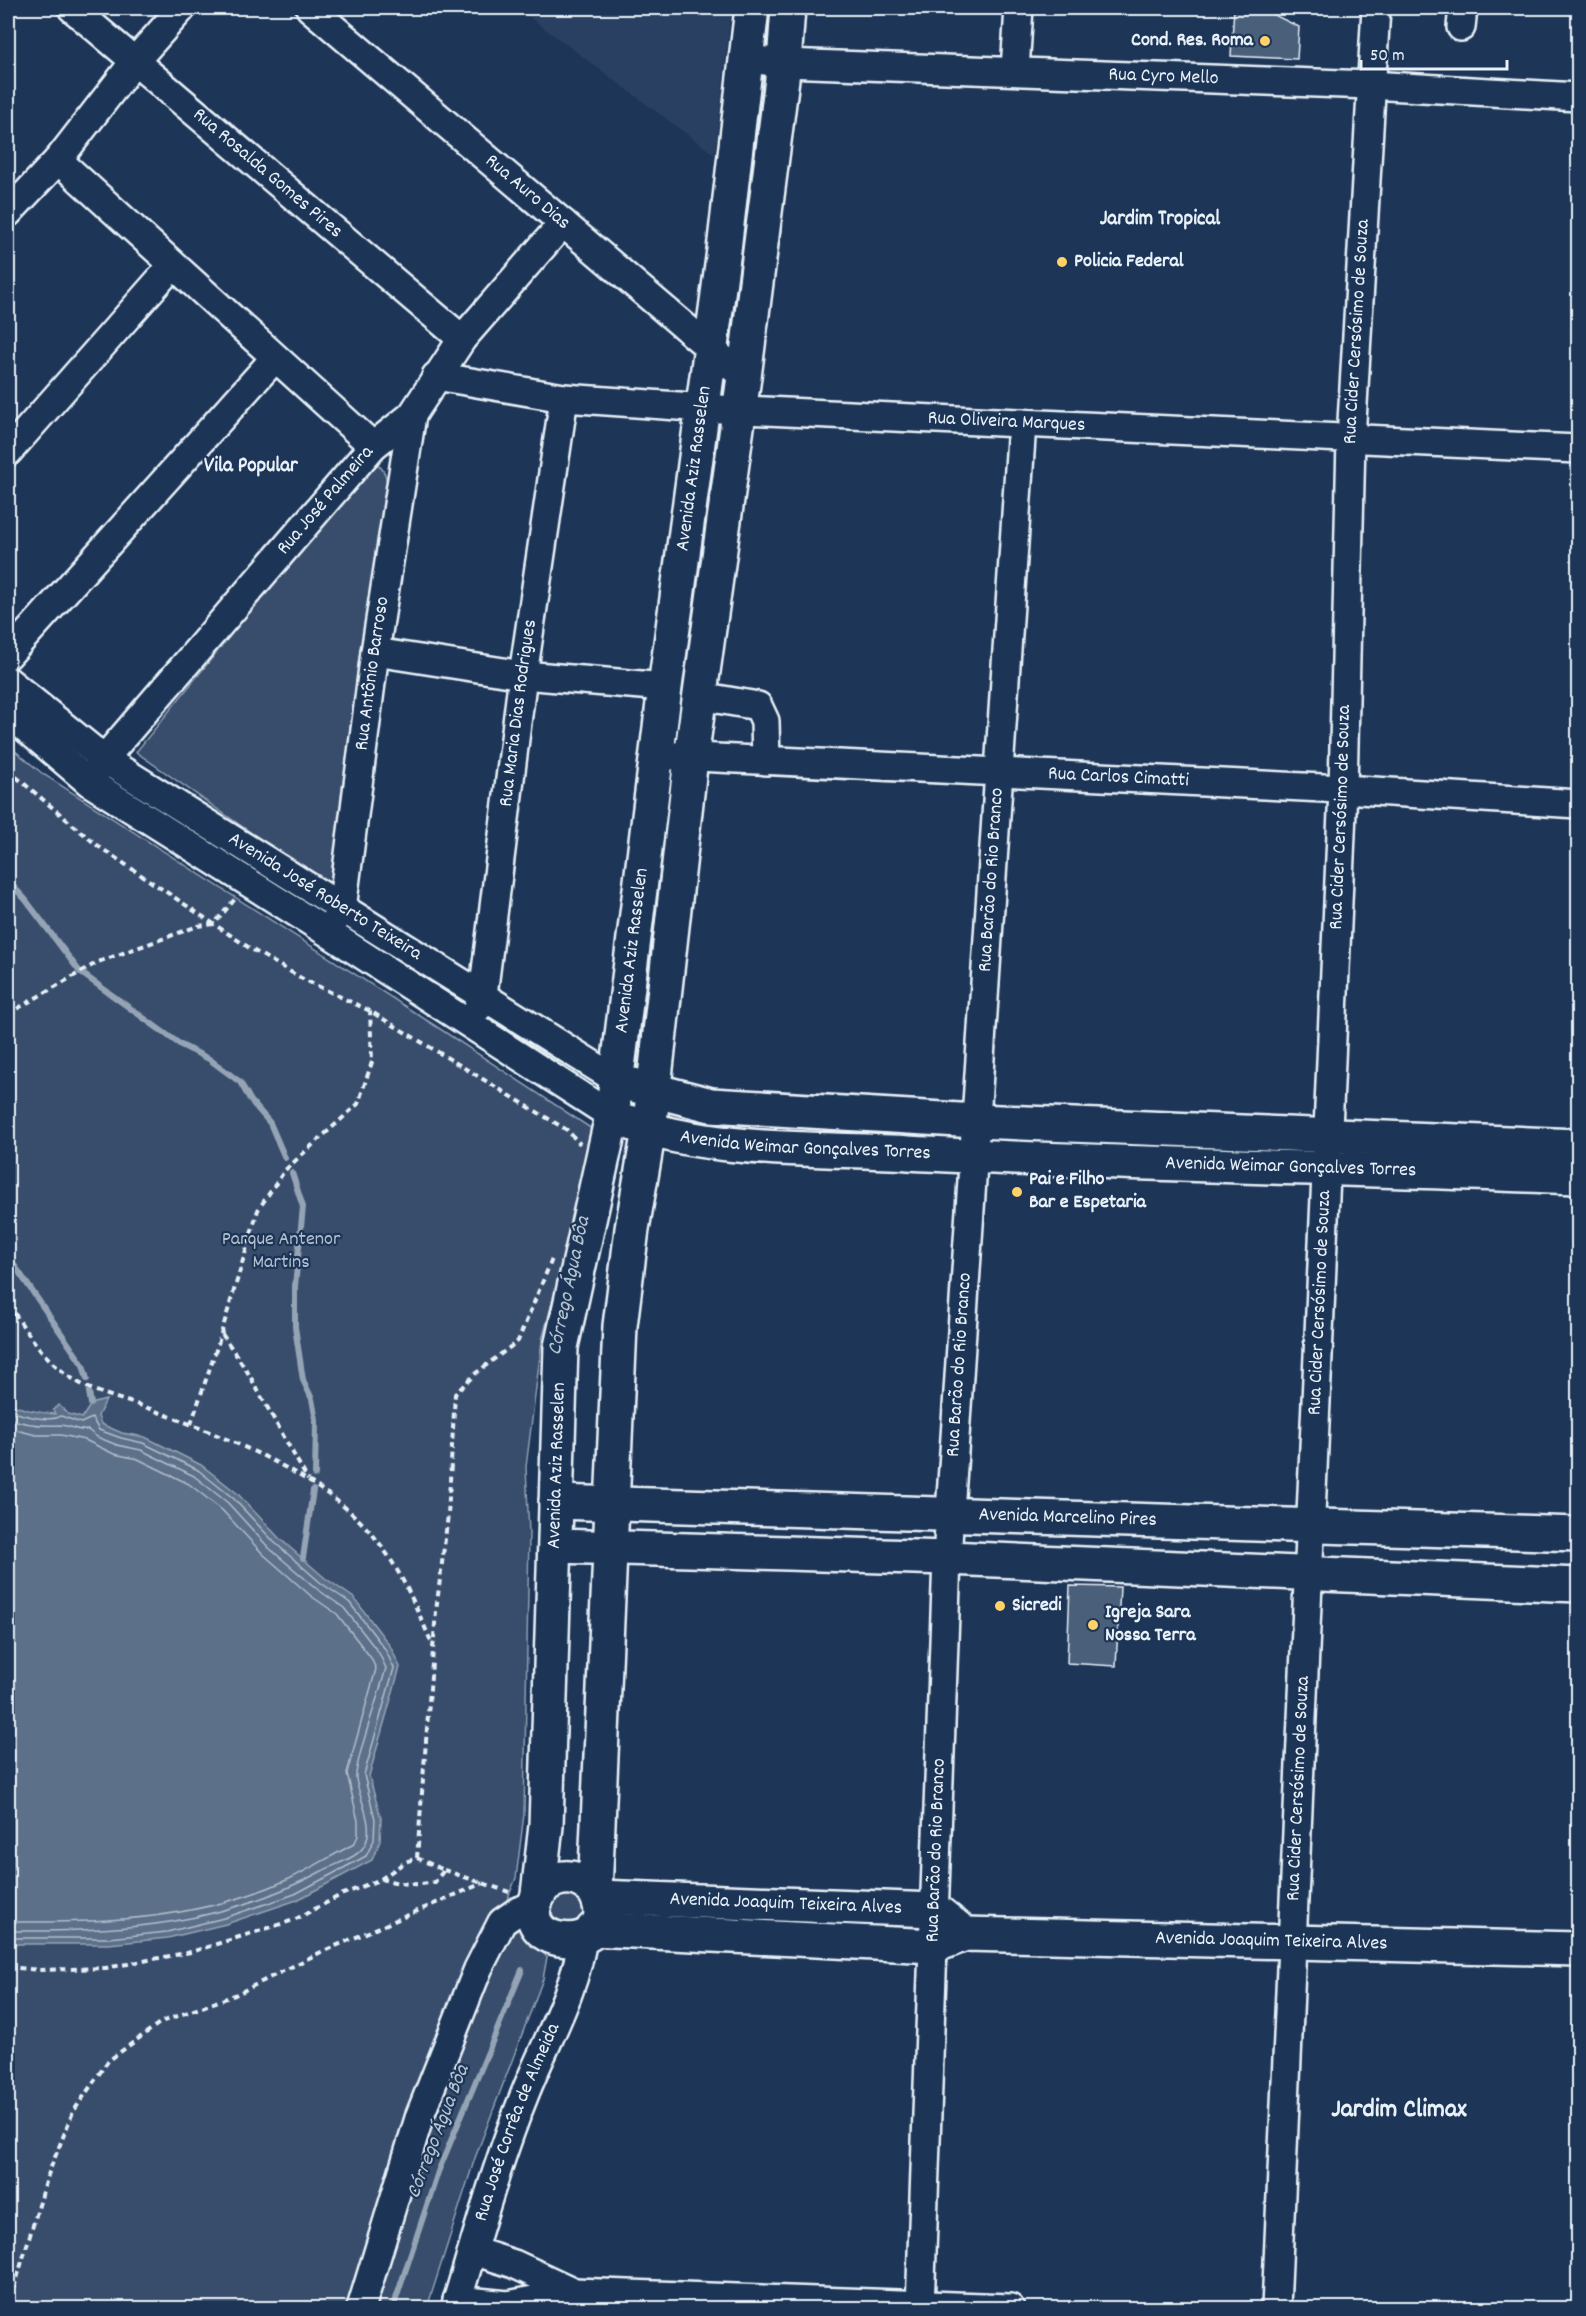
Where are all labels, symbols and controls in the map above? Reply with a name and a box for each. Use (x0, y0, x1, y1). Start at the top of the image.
place label: Cond. Res. Roma (1131, 27, 1254, 55)
scale bar (1361, 33, 1506, 71)
marker: Cond. Res. Roma (1258, 34, 1272, 48)
text: 50 m (1370, 44, 1405, 69)
street label: Rua Cyro Mello (1108, 61, 1219, 93)
street label: Rua Rosalda Gomes Pires (186, 102, 348, 245)
street label: Rua Auro Dias (478, 148, 576, 237)
district label: Jardim Tropical (1100, 205, 1221, 235)
street label: Rua Cider Cersósimo de Souza (1337, 218, 1378, 444)
place label: Policia Federal (1074, 248, 1184, 276)
marker: Policia Federal (1055, 255, 1069, 269)
street label: Avenida Aziz Rasselen (669, 384, 720, 553)
street label: Rua Oliveira Marques (927, 405, 1086, 440)
street label: Rua José Palmeira (271, 439, 381, 562)
district label: Vila Popular (204, 452, 299, 482)
street label: Rua Antônio Barroso (348, 595, 397, 752)
street label: Rua Maria Dias Rodrigues (493, 618, 545, 808)
street label: Rua Cider Cersósimo de Souza (1323, 704, 1359, 931)
street label: Rua Carlos Cimatti (1047, 760, 1190, 795)
street label: Rua Barão do Rio Branco (972, 787, 1012, 973)
street label: Avenida José Roberto Teixeira (222, 826, 427, 969)
street label: Avenida Aziz Rasselen (608, 866, 657, 1035)
street label: Avenida Weimar Gonçalves Torres (678, 1123, 931, 1168)
street label: Avenida Weimar Gonçalves Torres (1165, 1150, 1417, 1185)
place label: Pai e Filho Bar e Espetaria (1029, 1166, 1147, 1217)
marker: Pai e Filho Bar e Espetaria (1010, 1185, 1024, 1199)
street label: Rua Cider Cersósimo de Souza (1301, 1189, 1339, 1416)
water label: Córrego Água Bôa (541, 1213, 600, 1358)
park label: Parque Antenor Martins (222, 1226, 341, 1277)
street label: Rua Barão do Rio Branco (940, 1272, 980, 1458)
street label: Avenida Aziz Rasselen (541, 1382, 574, 1549)
street label: Avenida Marcelino Pires (978, 1501, 1157, 1535)
place label: Sicredi (1012, 1592, 1062, 1620)
marker: Sicredi (993, 1599, 1007, 1613)
place label: Igreja Sara Nossa Terra (1105, 1599, 1196, 1650)
marker: Igreja Sara Nossa Terra (1086, 1618, 1100, 1632)
street label: Rua Cider Cersósimo de Souza (1280, 1675, 1318, 1902)
street label: Rua Barão do Rio Branco (919, 1758, 954, 1943)
street label: Avenida Joaquim Teixeira Alves (669, 1886, 903, 1923)
street label: Avenida Joaquim Teixeira Alves (1155, 1925, 1388, 1958)
street label: Rua José Corrêa de Almeida (468, 2018, 568, 2225)
water label: Córrego Água Bôa (400, 2060, 479, 2203)
district label: Jardim Climax (1331, 2092, 1467, 2129)

